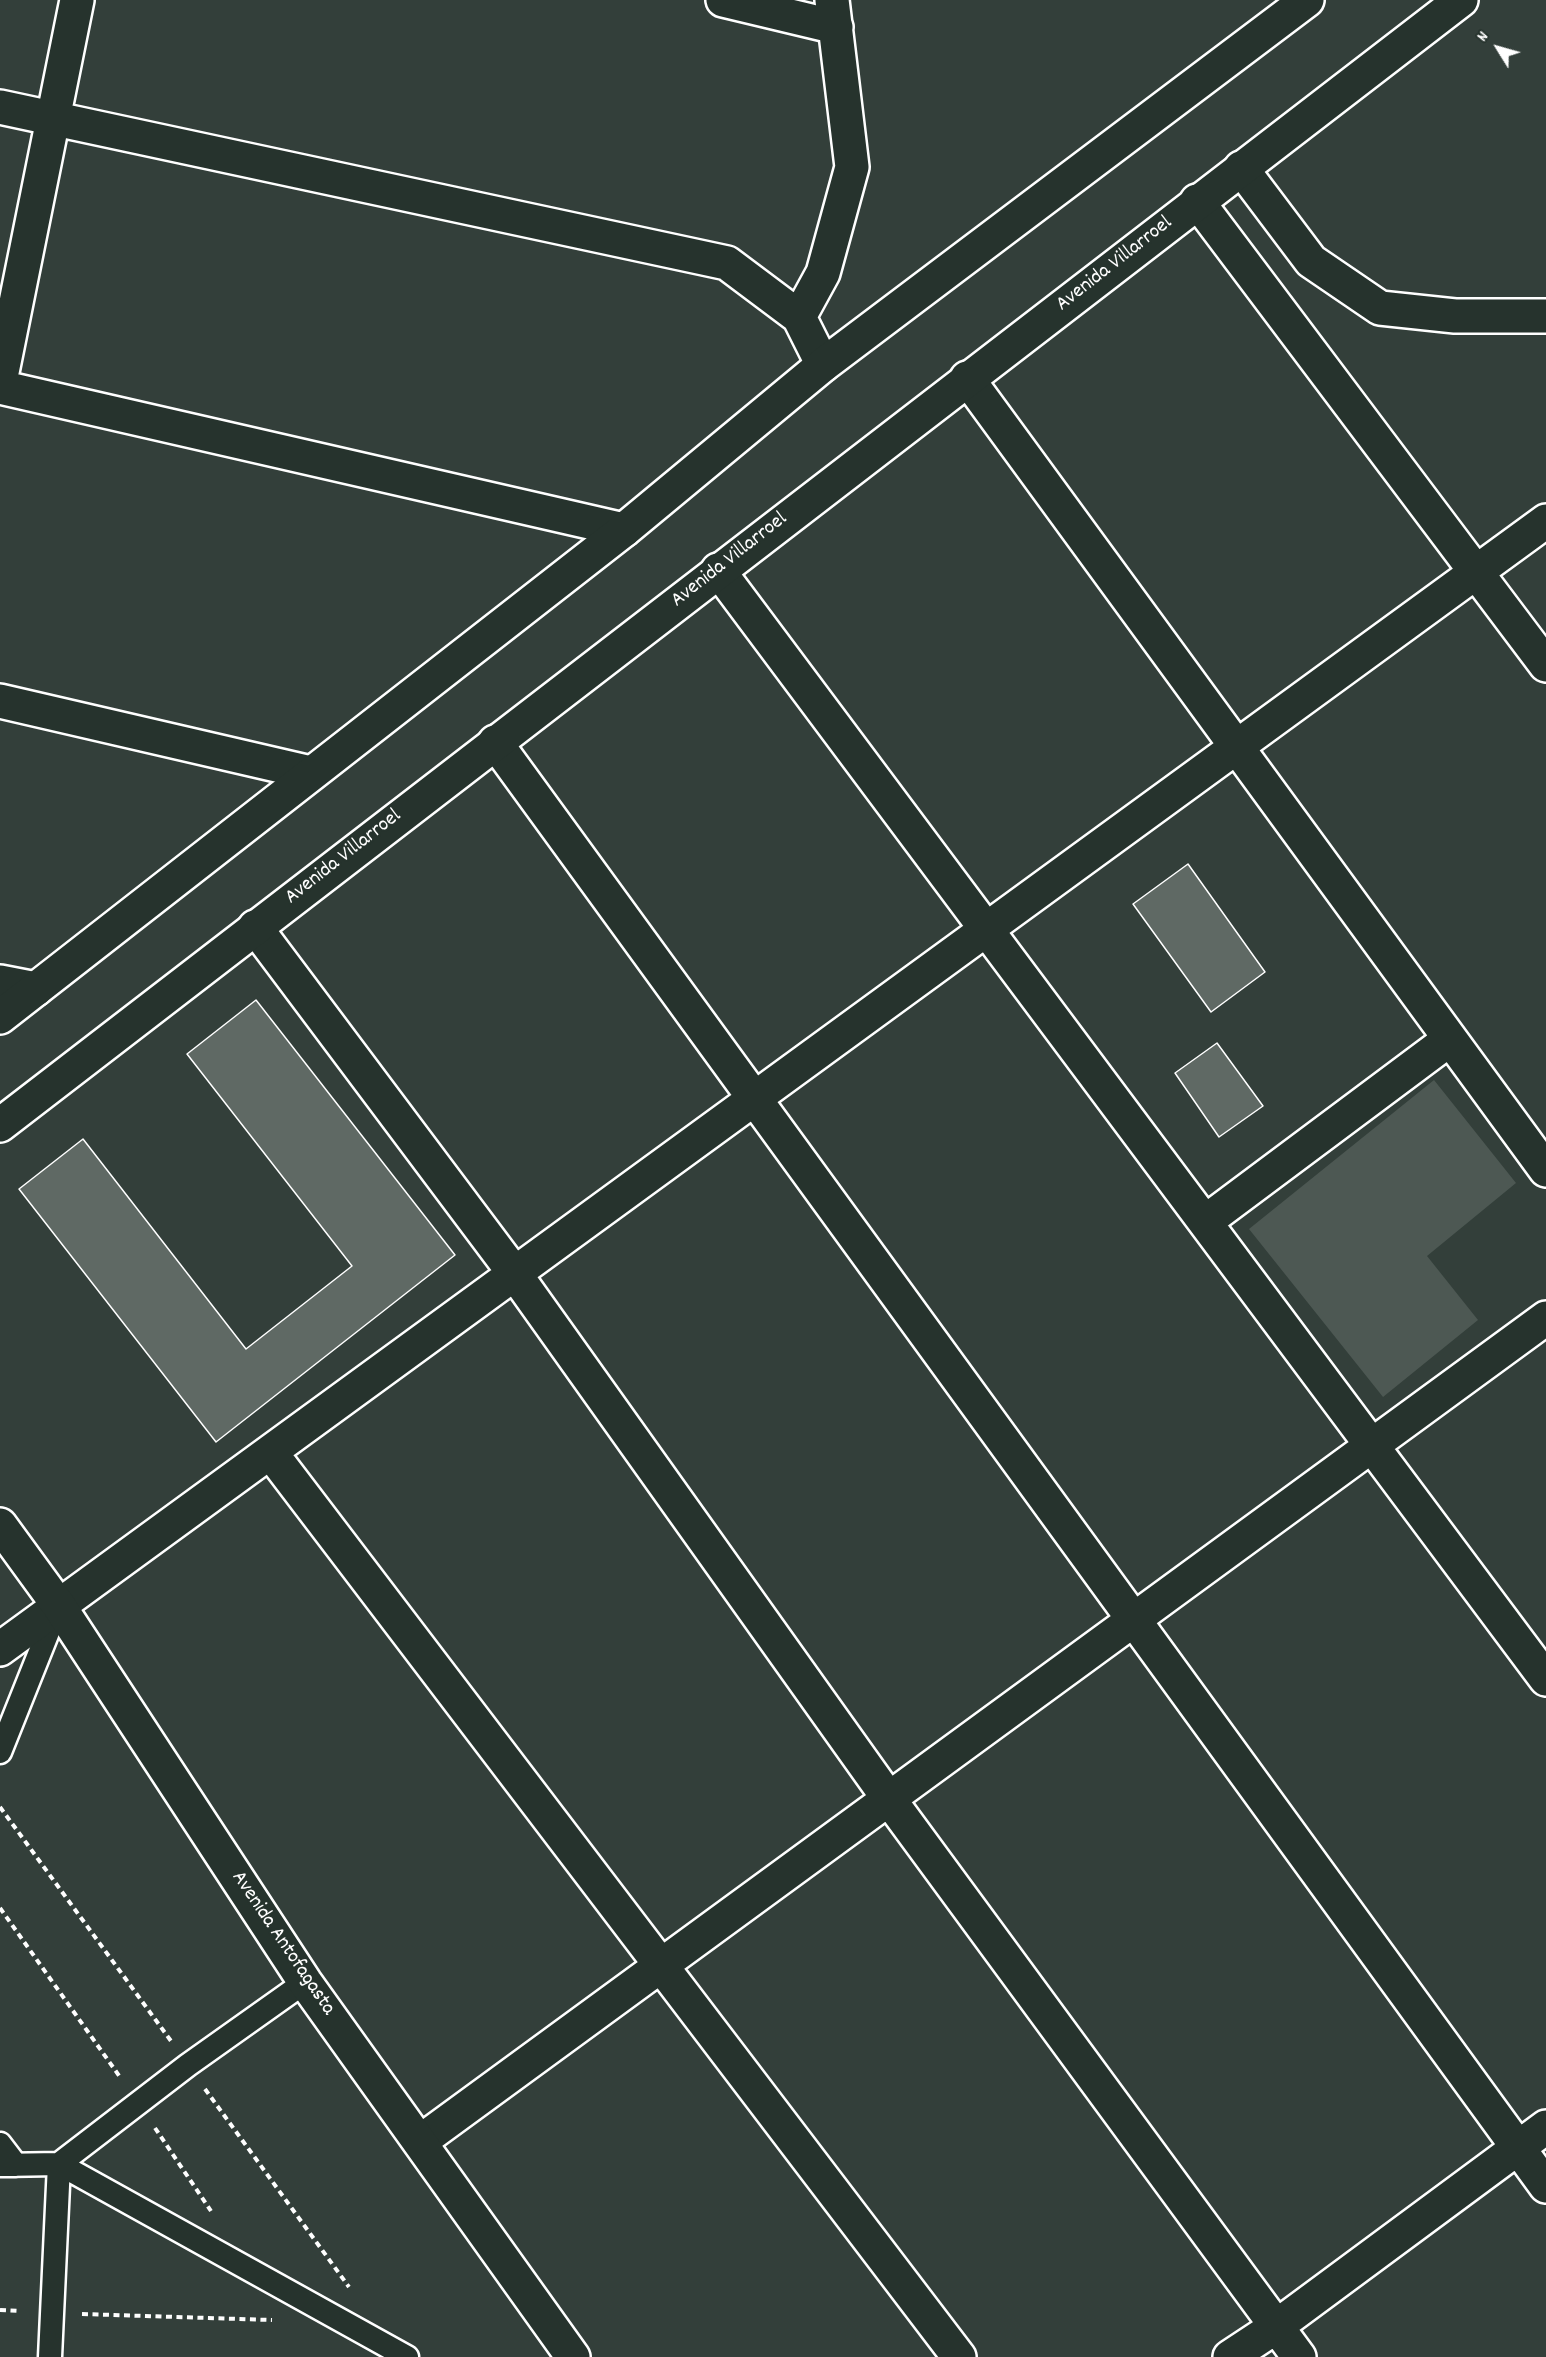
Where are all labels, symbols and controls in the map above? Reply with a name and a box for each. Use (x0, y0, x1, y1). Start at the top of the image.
north arrow (1468, 18, 1528, 78)
text: N (1472, 27, 1495, 47)
street label: Avenida Villarroel (1052, 212, 1178, 318)
street label: Avenida Villarroel (667, 508, 793, 614)
street label: Avenida Villarroel (281, 805, 407, 911)
street label: Avenida Antofagasta (224, 1867, 340, 2021)

